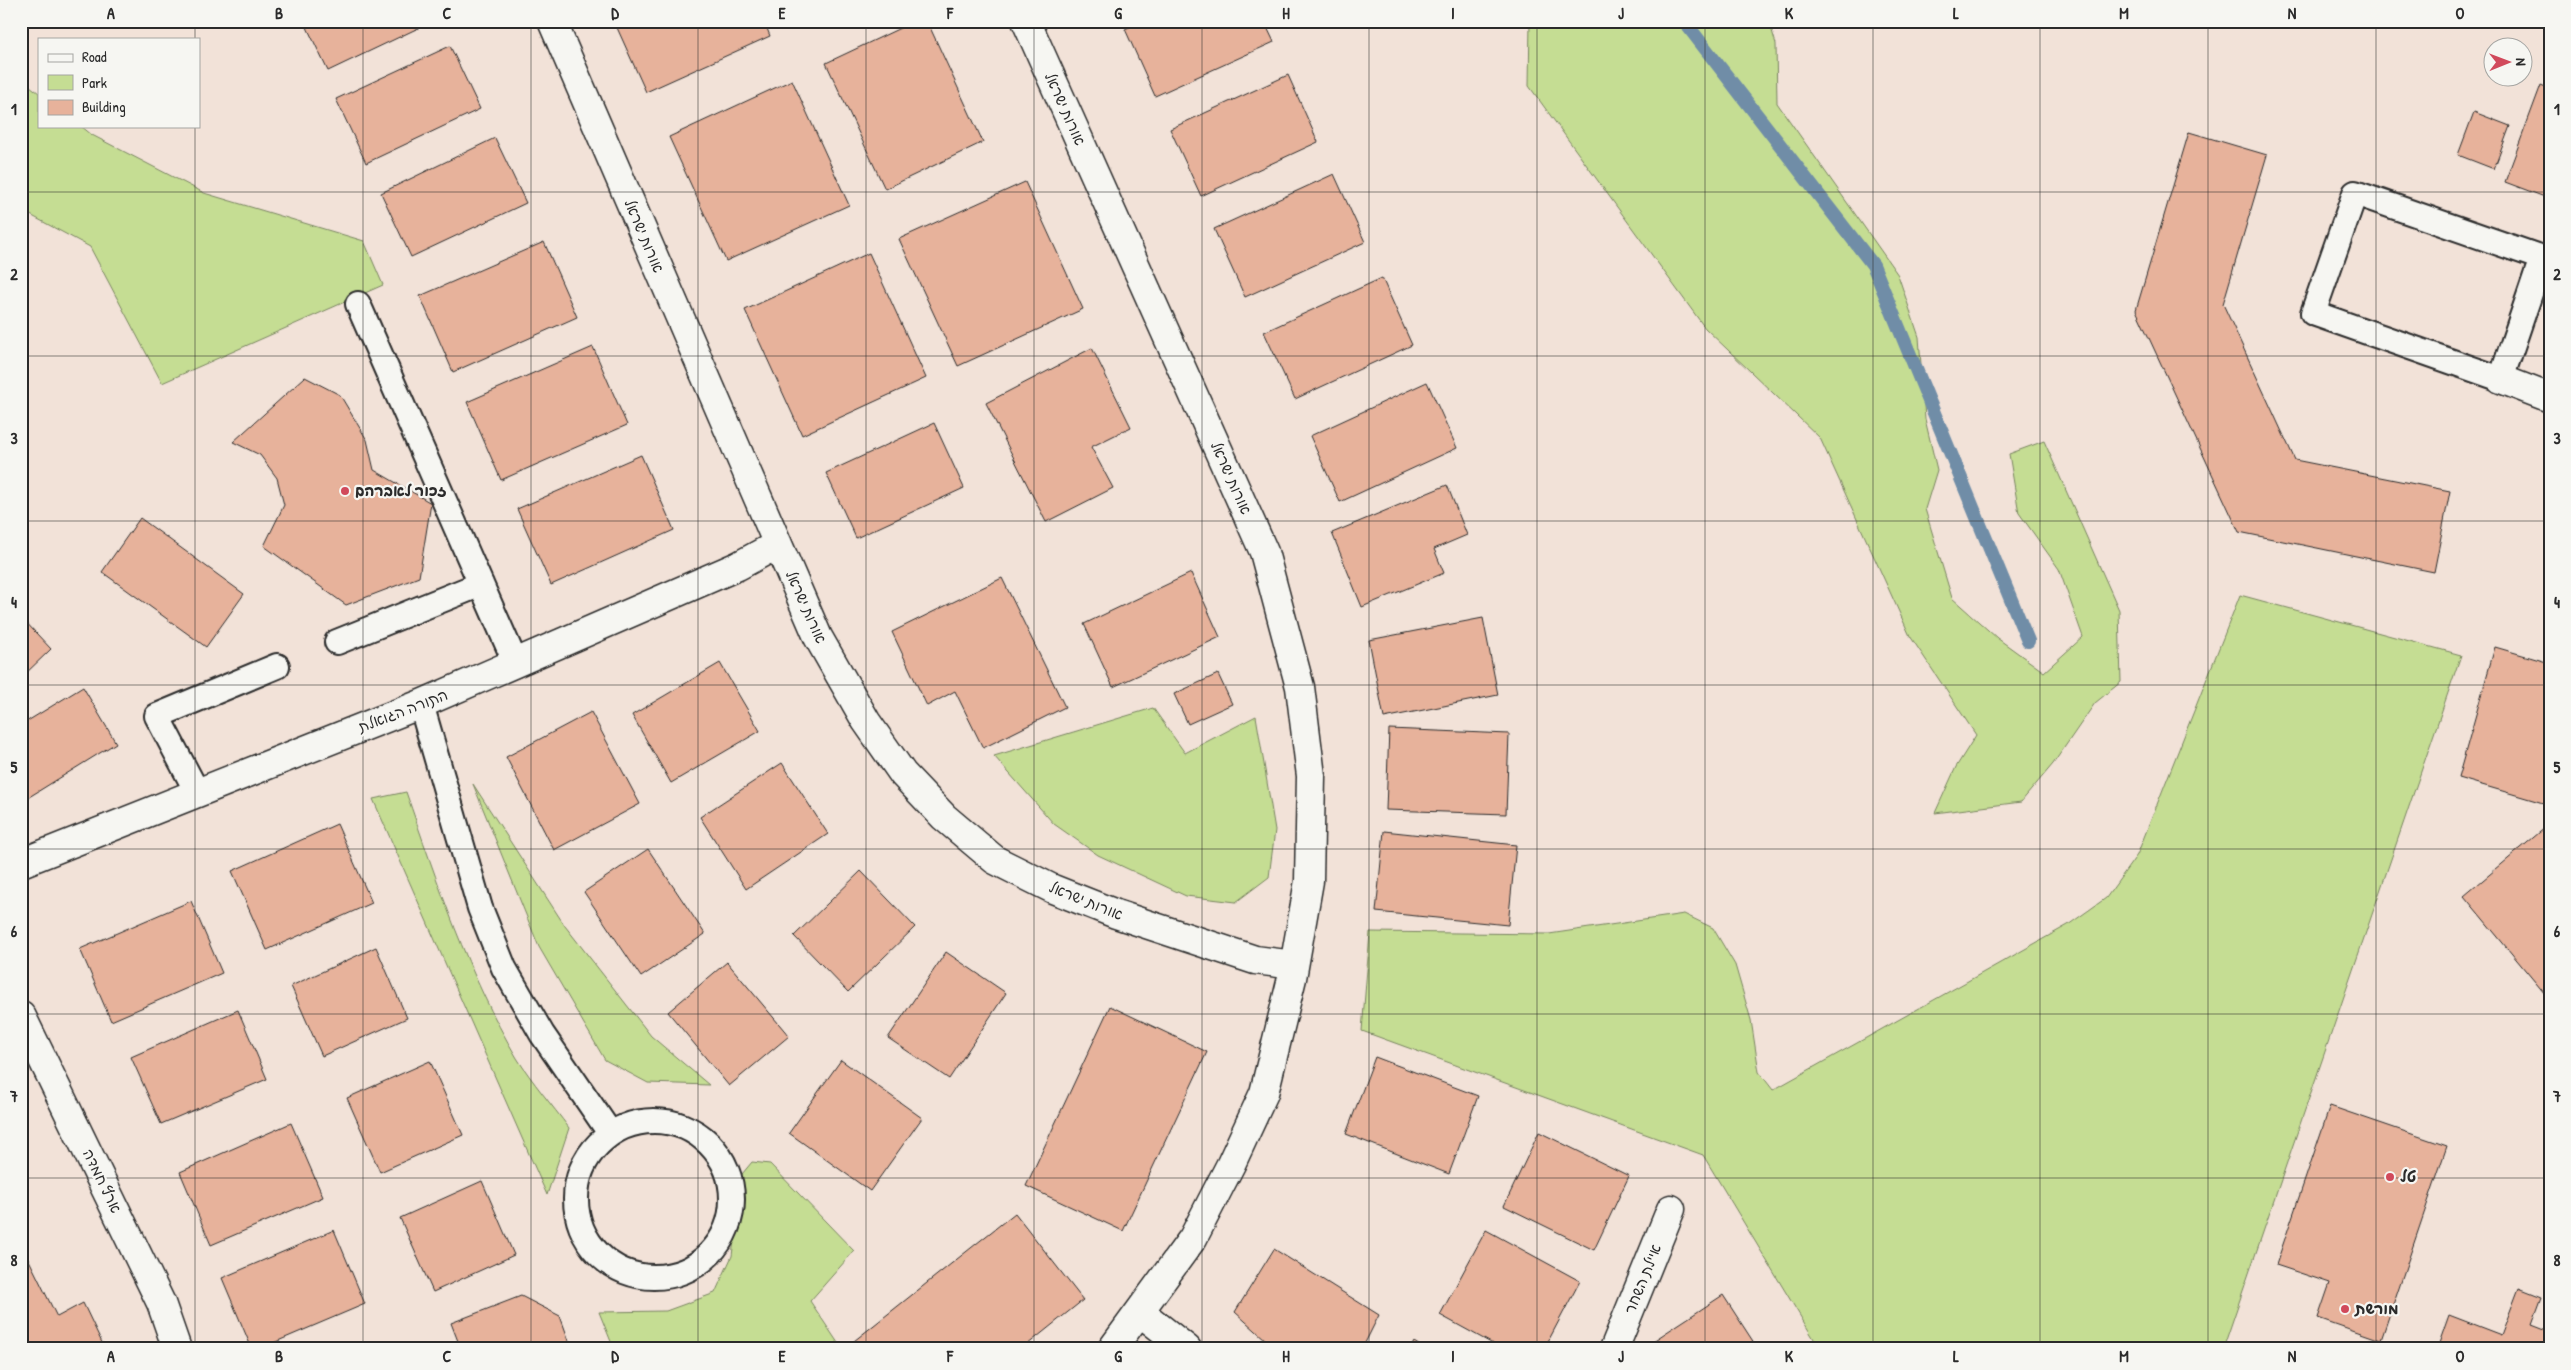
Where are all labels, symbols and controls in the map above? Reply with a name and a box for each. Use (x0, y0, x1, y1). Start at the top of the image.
text: A (107, 2, 115, 24)
text: B (275, 2, 283, 24)
text: C (443, 2, 452, 24)
text: D (611, 2, 619, 24)
text: E (778, 2, 786, 24)
text: F (946, 2, 954, 24)
text: G (1114, 2, 1122, 24)
text: H (1282, 2, 1290, 24)
text: I (1451, 2, 1455, 24)
text: J (1618, 2, 1624, 24)
text: K (1785, 2, 1794, 24)
text: L (1953, 2, 1959, 24)
text: M (2119, 2, 2129, 24)
text: N (2288, 2, 2297, 24)
text: O (2456, 2, 2465, 24)
legend (38, 38, 200, 128)
north arrow (2484, 38, 2534, 88)
text: Road (82, 46, 107, 67)
text: N (2512, 58, 2531, 66)
street label: אורות ישראל (1040, 69, 1091, 149)
text: Park (82, 72, 107, 93)
text: Building (82, 96, 126, 117)
text: 1 (11, 98, 17, 120)
text: 1 (2554, 98, 2560, 120)
street label: אורות ישראל (620, 196, 669, 276)
text: 2 (10, 263, 18, 285)
text: 2 (2553, 263, 2561, 285)
text: 3 (10, 427, 18, 449)
text: 3 (2553, 427, 2561, 449)
street label: אורות ישראל (1206, 438, 1257, 518)
place label: זכור לאברהם (355, 480, 446, 501)
marker: זכור לאברהם (339, 485, 351, 497)
street label: אורות ישראל (781, 567, 832, 647)
text: 4 (11, 591, 17, 613)
text: 4 (2554, 591, 2560, 613)
street label: התורה הגואלת (354, 684, 451, 738)
text: 5 (11, 756, 18, 778)
text: 5 (2554, 756, 2561, 778)
street label: אורות ישראל (1046, 876, 1126, 925)
text: 6 (11, 920, 18, 942)
text: 6 (2554, 920, 2561, 942)
text: 7 (9, 1085, 18, 1107)
text: 7 (2552, 1085, 2561, 1107)
street label: ארץ חמדה (78, 1145, 127, 1216)
place label: טל (2400, 1166, 2417, 1187)
marker: טל (2384, 1171, 2396, 1183)
street label: איילת השחר (1619, 1241, 1666, 1317)
text: 8 (11, 1249, 18, 1271)
text: 8 (2554, 1249, 2561, 1271)
place label: מורשת (2354, 1298, 2399, 1319)
marker: מורשת (2339, 1303, 2351, 1315)
text: A (107, 1345, 115, 1367)
text: B (275, 1345, 283, 1367)
text: C (443, 1345, 452, 1367)
text: D (611, 1345, 619, 1367)
text: E (778, 1345, 786, 1367)
text: F (946, 1345, 954, 1367)
text: G (1114, 1345, 1122, 1367)
text: H (1282, 1345, 1290, 1367)
text: I (1451, 1345, 1455, 1367)
text: J (1618, 1345, 1624, 1367)
text: K (1785, 1345, 1794, 1367)
text: L (1953, 1345, 1959, 1367)
text: M (2119, 1345, 2129, 1367)
text: N (2288, 1345, 2297, 1367)
text: O (2456, 1345, 2465, 1367)

